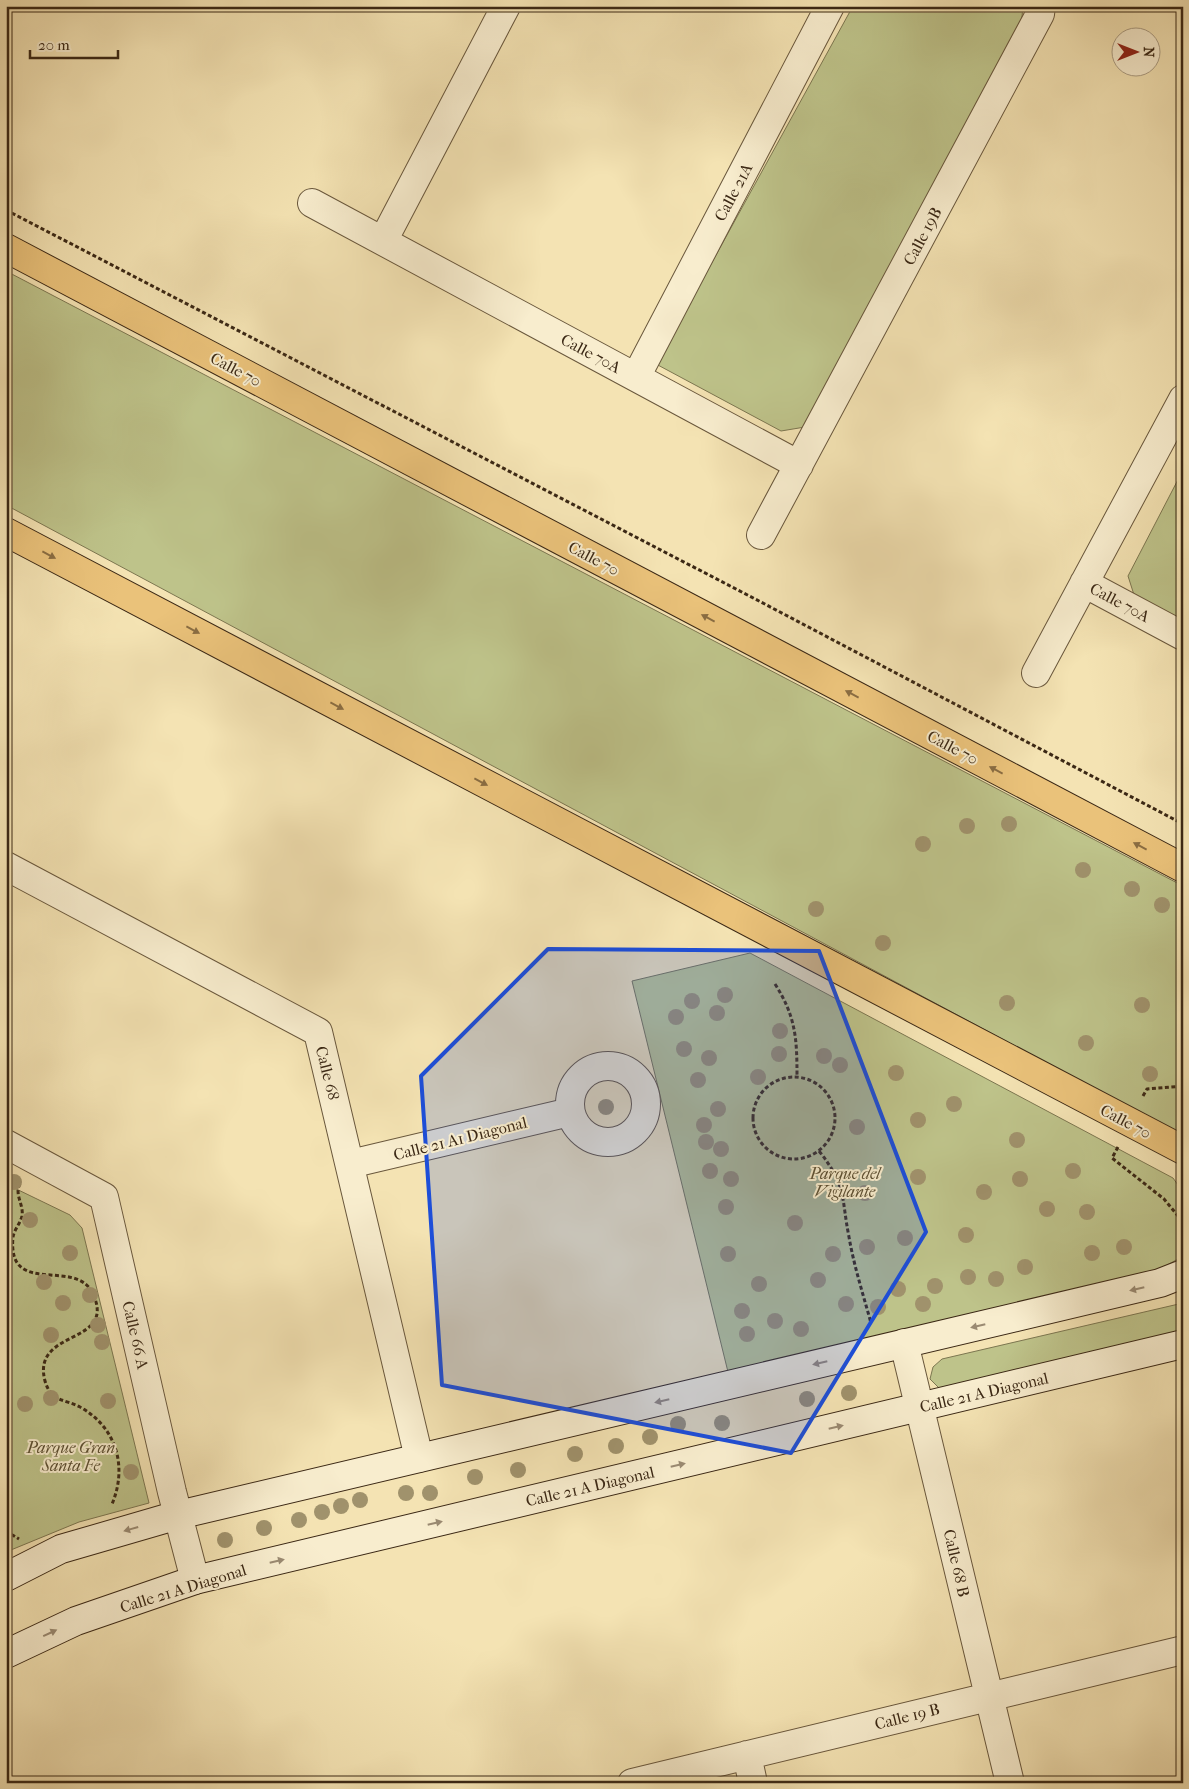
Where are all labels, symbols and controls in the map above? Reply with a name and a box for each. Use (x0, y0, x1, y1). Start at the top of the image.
scale bar (30, 28, 118, 60)
north arrow (1112, 28, 1162, 78)
text: 20 m (38, 36, 70, 54)
text: N (1140, 47, 1157, 58)
street label: Calle 21A (710, 160, 757, 224)
street label: Calle 19B (899, 204, 946, 268)
street label: Calle 70A (558, 330, 625, 377)
street label: Calle 70 (207, 348, 264, 391)
street label: Calle 70 (565, 537, 622, 580)
one-way arrow (42, 551, 57, 559)
street label: Calle 70A (1087, 579, 1154, 626)
one-way arrow (701, 614, 716, 622)
one-way arrow (186, 626, 200, 634)
one-way arrow (845, 690, 859, 698)
one-way arrow (330, 702, 344, 710)
street label: Calle 70 (924, 726, 981, 769)
one-way arrow (989, 766, 1003, 774)
one-way arrow (474, 777, 488, 786)
one-way arrow (1132, 842, 1147, 850)
street label: Calle 68 (312, 1044, 343, 1102)
street label: Calle 70 (1097, 1100, 1154, 1143)
street label: Calle 21 A1 Diagonal (391, 1113, 529, 1164)
park label: Parque del Vigilante (809, 1164, 882, 1201)
one-way arrow (1129, 1285, 1144, 1293)
street label: Calle 66 A (118, 1299, 153, 1372)
one-way arrow (971, 1322, 986, 1330)
one-way arrow (813, 1359, 828, 1367)
street label: Calle 21 A Diagonal (918, 1368, 1051, 1417)
one-way arrow (655, 1397, 670, 1405)
one-way arrow (828, 1423, 843, 1431)
park label: Parque Gran Santa Fe (26, 1438, 115, 1475)
one-way arrow (670, 1461, 685, 1469)
street label: Calle 21 A Diagonal (524, 1462, 657, 1511)
one-way arrow (427, 1519, 442, 1527)
one-way arrow (123, 1525, 138, 1533)
street label: Calle 68 B (940, 1527, 974, 1599)
one-way arrow (269, 1557, 284, 1565)
street label: Calle 21 A Diagonal (118, 1560, 249, 1617)
one-way arrow (43, 1629, 57, 1637)
street label: Calle 19 B (873, 1699, 942, 1734)

